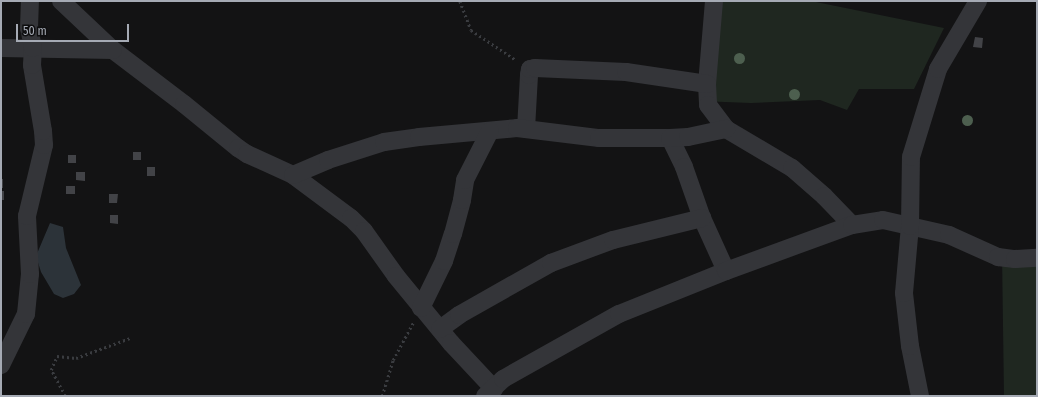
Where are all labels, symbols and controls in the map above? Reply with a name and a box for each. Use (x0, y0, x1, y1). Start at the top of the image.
scale bar (18, 16, 131, 42)
text: 50 m (23, 24, 47, 38)

